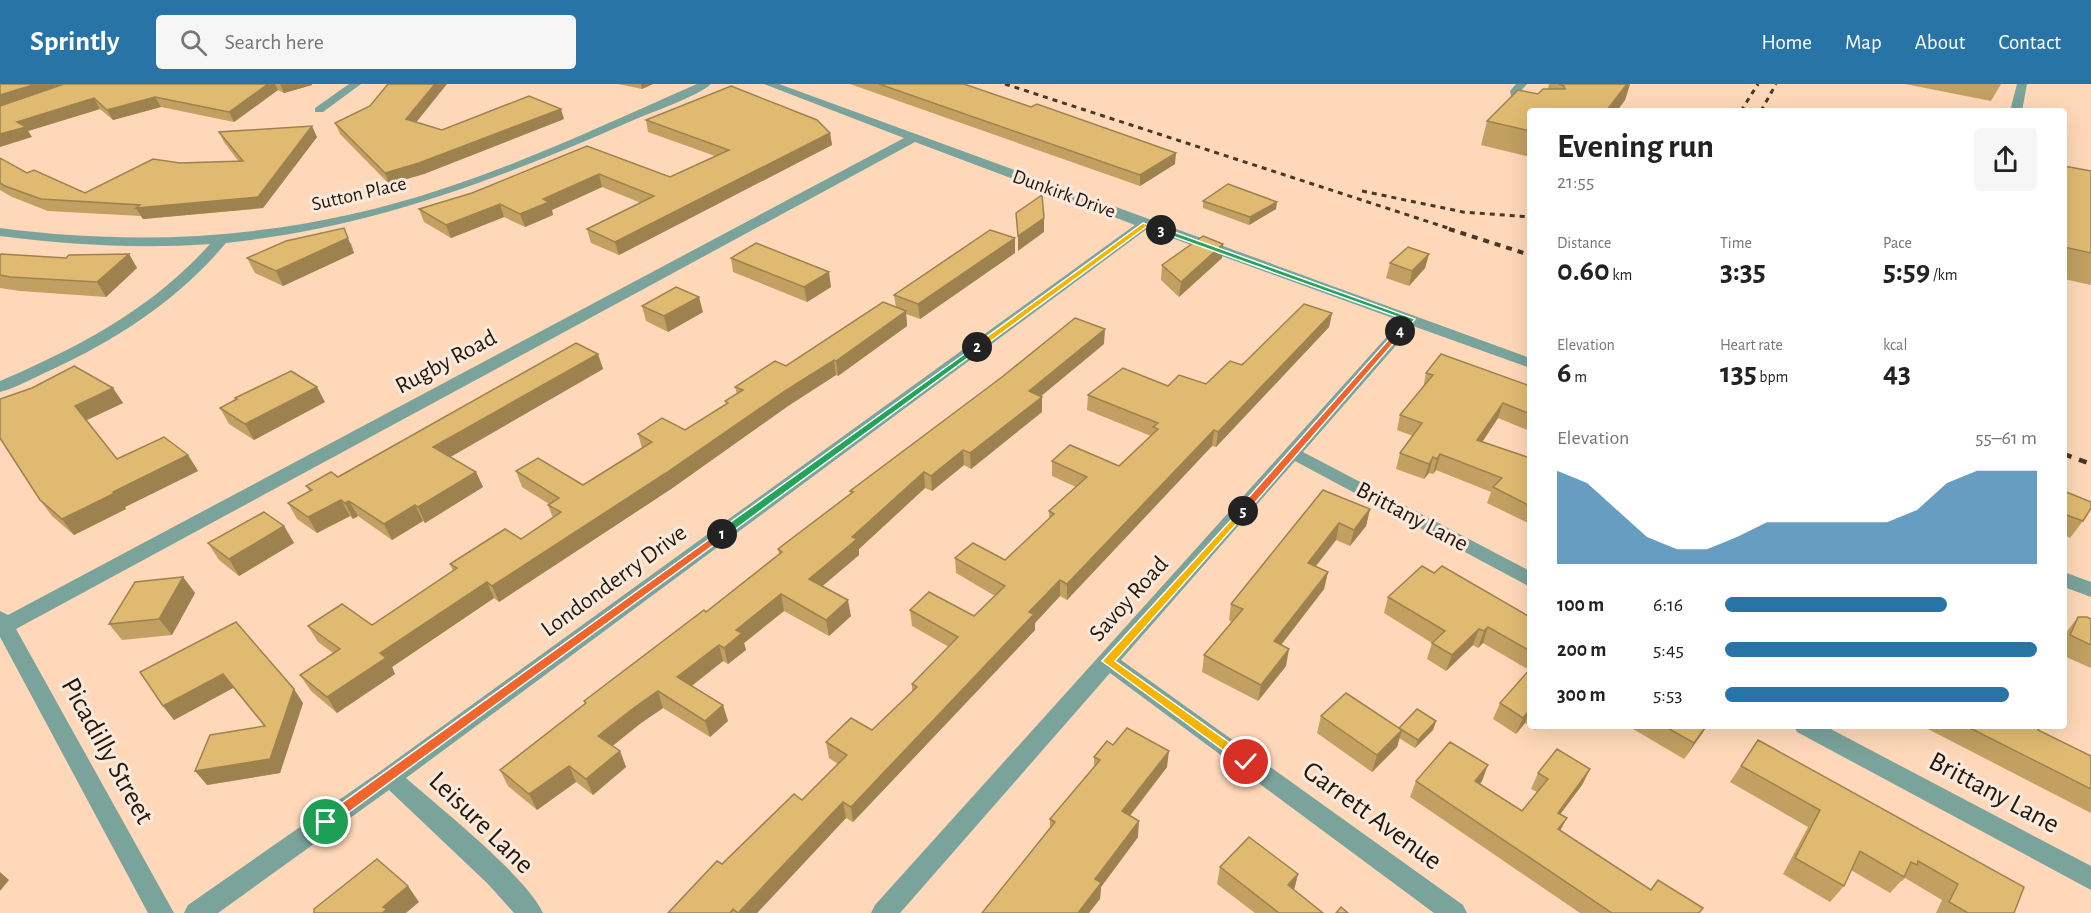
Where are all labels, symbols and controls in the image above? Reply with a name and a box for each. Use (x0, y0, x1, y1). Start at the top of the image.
search box (156, 15, 576, 69)
icon: search (177, 26, 210, 59)
text: Sprintly (30, 28, 120, 56)
text: Search here (225, 31, 324, 53)
text: Home (1761, 32, 1812, 53)
text: Map (1845, 32, 1882, 53)
text: About (1915, 32, 1965, 53)
text: Contact (1998, 32, 2061, 53)
button: share (1974, 128, 2037, 191)
text: Evening run (1557, 131, 1714, 164)
street label: Dunkirk Drive (1010, 166, 1118, 222)
text: 21:55 (1557, 172, 1594, 192)
street label: Sutton Place (310, 173, 408, 215)
pin: 3 (1146, 215, 1176, 245)
text: 3 (1158, 222, 1164, 238)
text: Distance (1557, 235, 1611, 251)
text: Time (1720, 235, 1752, 251)
text: Pace (1883, 235, 1912, 251)
text: 0.60 (1557, 256, 1610, 286)
text: 3:35 (1720, 256, 1766, 286)
text: 5:59 (1883, 256, 1930, 286)
text: km (1610, 267, 1632, 283)
text: /km (1930, 267, 1958, 283)
pin: 4 (1385, 316, 1415, 346)
text: 4 (1396, 323, 1404, 339)
street label: Rugby Road (391, 325, 501, 399)
pin: 2 (962, 332, 992, 362)
text: Elevation (1557, 337, 1615, 353)
text: Heart rate (1720, 337, 1783, 353)
text: kcal (1883, 337, 1907, 353)
text: 2 (973, 339, 981, 355)
text: 6 (1557, 358, 1572, 388)
text: 135 (1720, 358, 1757, 388)
text: 43 (1883, 358, 1911, 388)
text: m (1572, 369, 1587, 385)
text: bpm (1757, 369, 1788, 385)
text: Elevation (1557, 428, 1629, 448)
text: 55–61 m (1975, 428, 2037, 448)
street label: Brittany Lane (1352, 478, 1472, 556)
pin: 5 (1228, 496, 1258, 526)
text: 5 (1240, 503, 1246, 519)
pin: 1 (707, 519, 737, 549)
street label: Londonderry Drive (537, 520, 691, 642)
text: 1 (719, 526, 725, 542)
street label: Savoy Road (1085, 552, 1173, 646)
text: 100 m (1557, 595, 1604, 615)
text: 6:16 (1653, 595, 1683, 615)
text: 200 m (1557, 640, 1606, 660)
text: 5:45 (1653, 640, 1684, 660)
street label: Picadilly Street (55, 673, 159, 829)
text: 300 m (1557, 685, 1606, 705)
text: 5:53 (1653, 685, 1683, 705)
pin (1220, 736, 1271, 787)
icon: check (1229, 745, 1262, 778)
street label: Brittany Lane (1924, 747, 2064, 839)
street label: Garrett Avenue (1297, 756, 1447, 876)
street label: Leisure Lane (423, 767, 539, 879)
pin (300, 796, 351, 847)
icon: arrive (309, 805, 342, 838)

